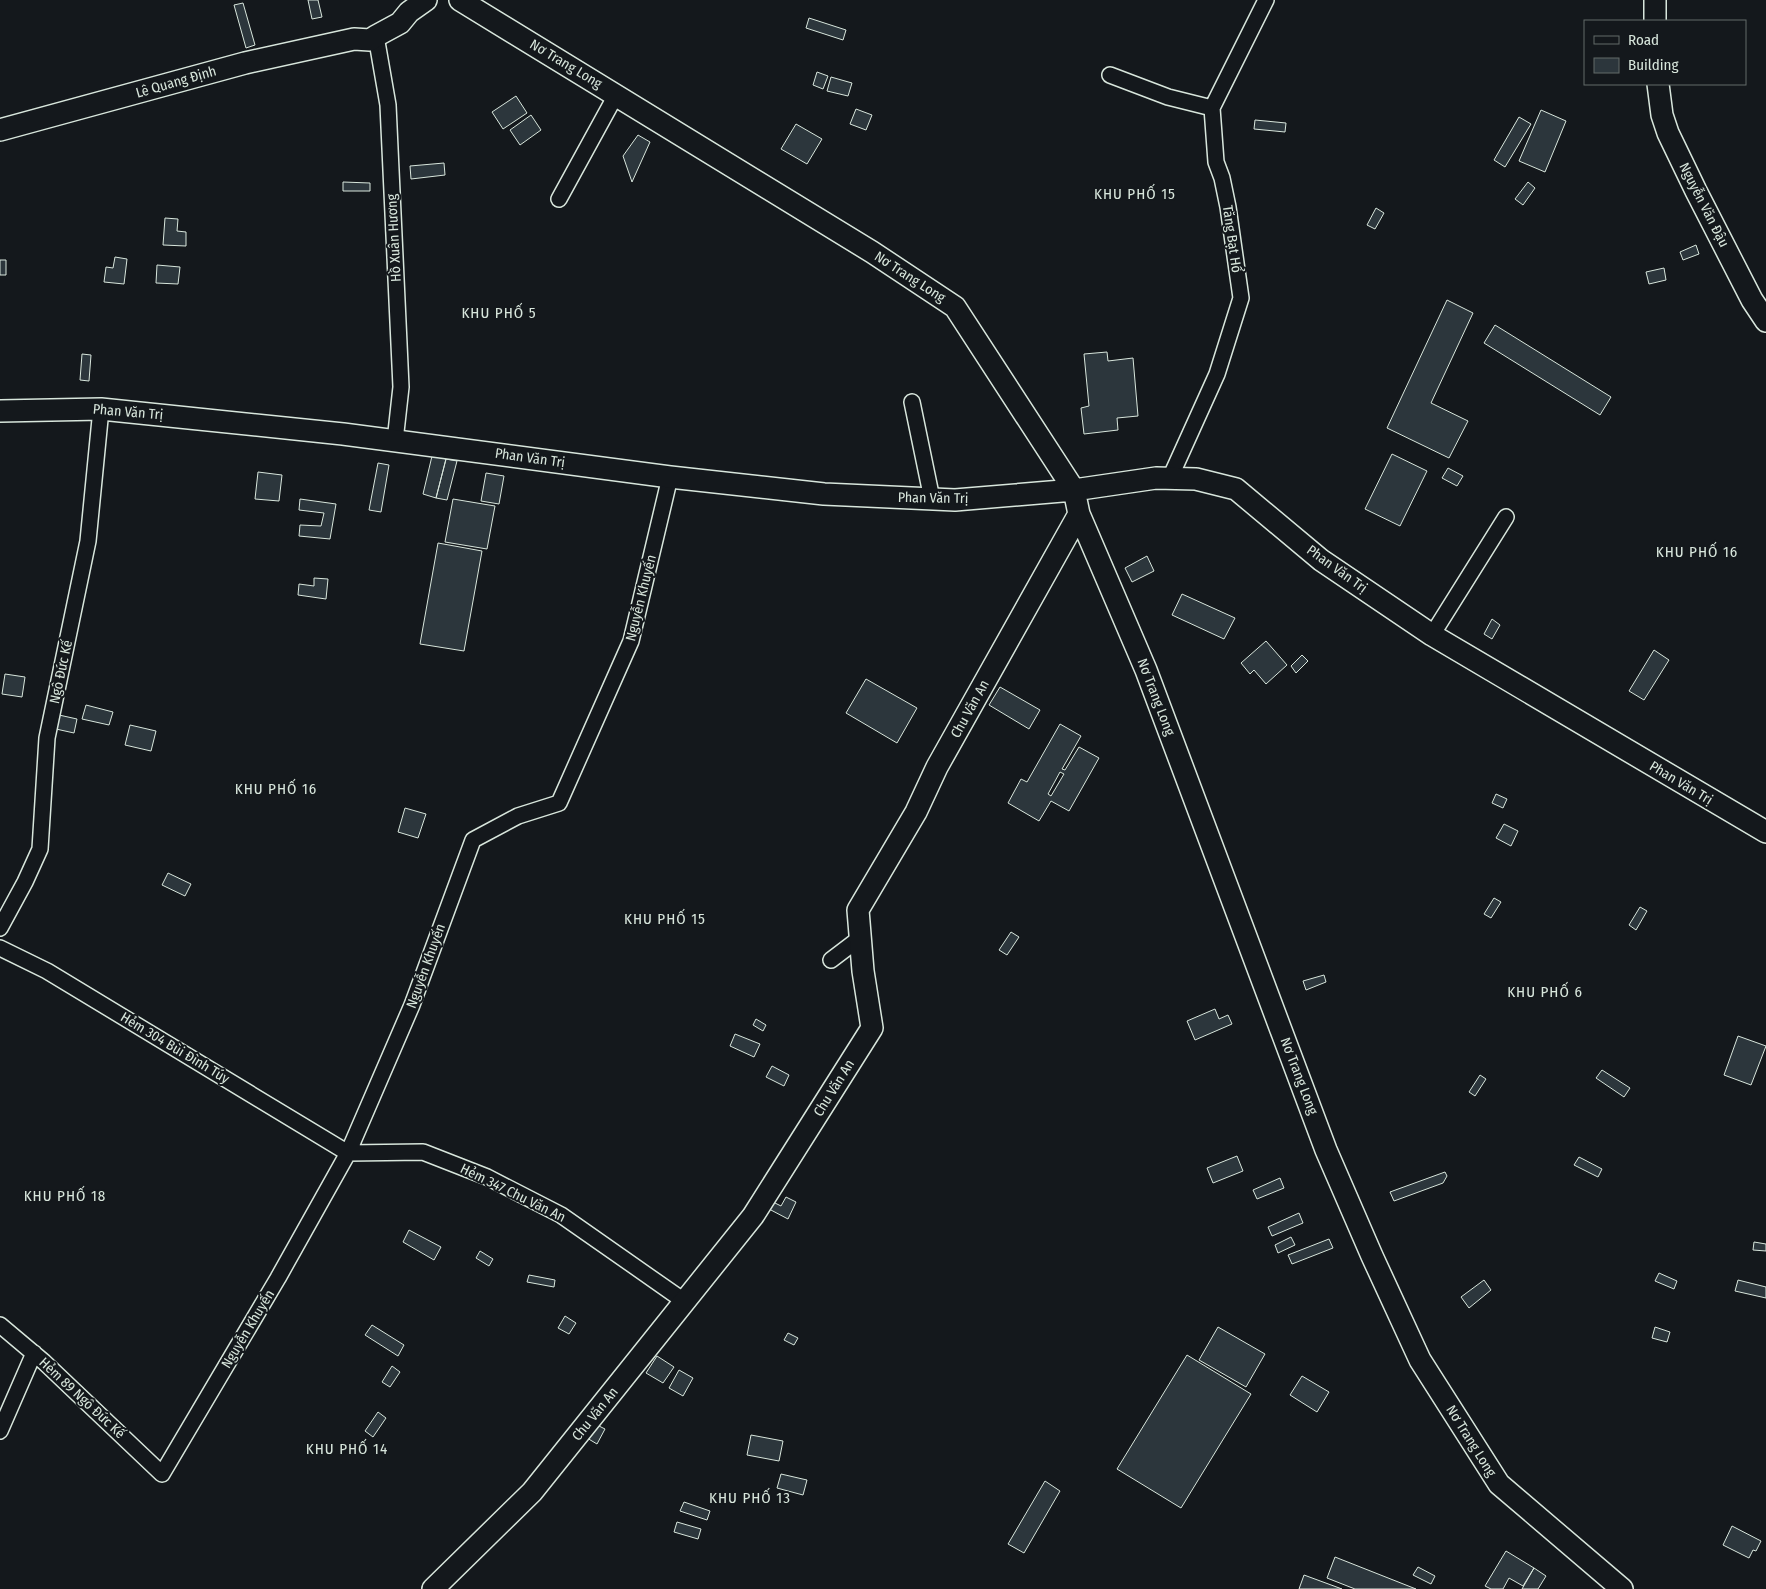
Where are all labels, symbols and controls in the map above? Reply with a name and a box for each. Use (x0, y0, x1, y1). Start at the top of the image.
legend (1584, 20, 1746, 85)
text: Road (1628, 31, 1659, 49)
street label: Nơ Trang Long (527, 36, 606, 92)
text: Building (1628, 56, 1679, 74)
street label: Lê Quang Định (134, 62, 218, 102)
street label: Nguyễn Văn Đậu (1675, 160, 1733, 250)
district label: KHU PHỐ 15 (1094, 183, 1176, 203)
street label: Hồ Xuân Hương (382, 193, 405, 283)
street label: Tăng Bạt Hổ (1219, 204, 1246, 274)
street label: Nơ Trang Long (871, 248, 949, 306)
district label: KHU PHỐ 5 (461, 302, 537, 322)
street label: Phan Văn Trị (92, 400, 164, 424)
street label: Phan Văn Trị (494, 445, 566, 471)
street label: Phan Văn Trị (898, 489, 968, 507)
street label: Phan Văn Trị (1303, 541, 1371, 597)
district label: KHU PHỐ 16 (1656, 541, 1738, 561)
street label: Nguyễn Khuyến (621, 553, 660, 643)
street label: Ngô Đức Kế (45, 638, 76, 705)
street label: Nơ Trang Long (1134, 656, 1179, 738)
street label: Chu Văn An (947, 677, 993, 741)
street label: Phan Văn Trị (1646, 758, 1716, 808)
district label: KHU PHỐ 16 (235, 778, 317, 798)
district label: KHU PHỐ 15 (624, 908, 706, 928)
street label: Nguyễn Khuyến (402, 921, 449, 1011)
district label: KHU PHỐ 6 (1507, 981, 1583, 1001)
street label: Hẻm 304 Bùi Đình Túy (117, 1009, 233, 1088)
street label: Nơ Trang Long (1277, 1035, 1322, 1117)
street label: Chu Văn An (810, 1056, 858, 1120)
street label: Hẻm 347 Chu Văn An (458, 1160, 568, 1226)
district label: KHU PHỐ 18 (24, 1185, 106, 1205)
street label: Nguyễn Khuyến (217, 1286, 278, 1371)
street label: Hẻm 89 Ngô Đức Kế (36, 1353, 129, 1442)
street label: Chu Văn An (568, 1384, 622, 1444)
street label: Nơ Trang Long (1442, 1402, 1500, 1480)
district label: KHU PHỐ 14 (306, 1438, 388, 1458)
district label: KHU PHỐ 13 (709, 1487, 791, 1507)

